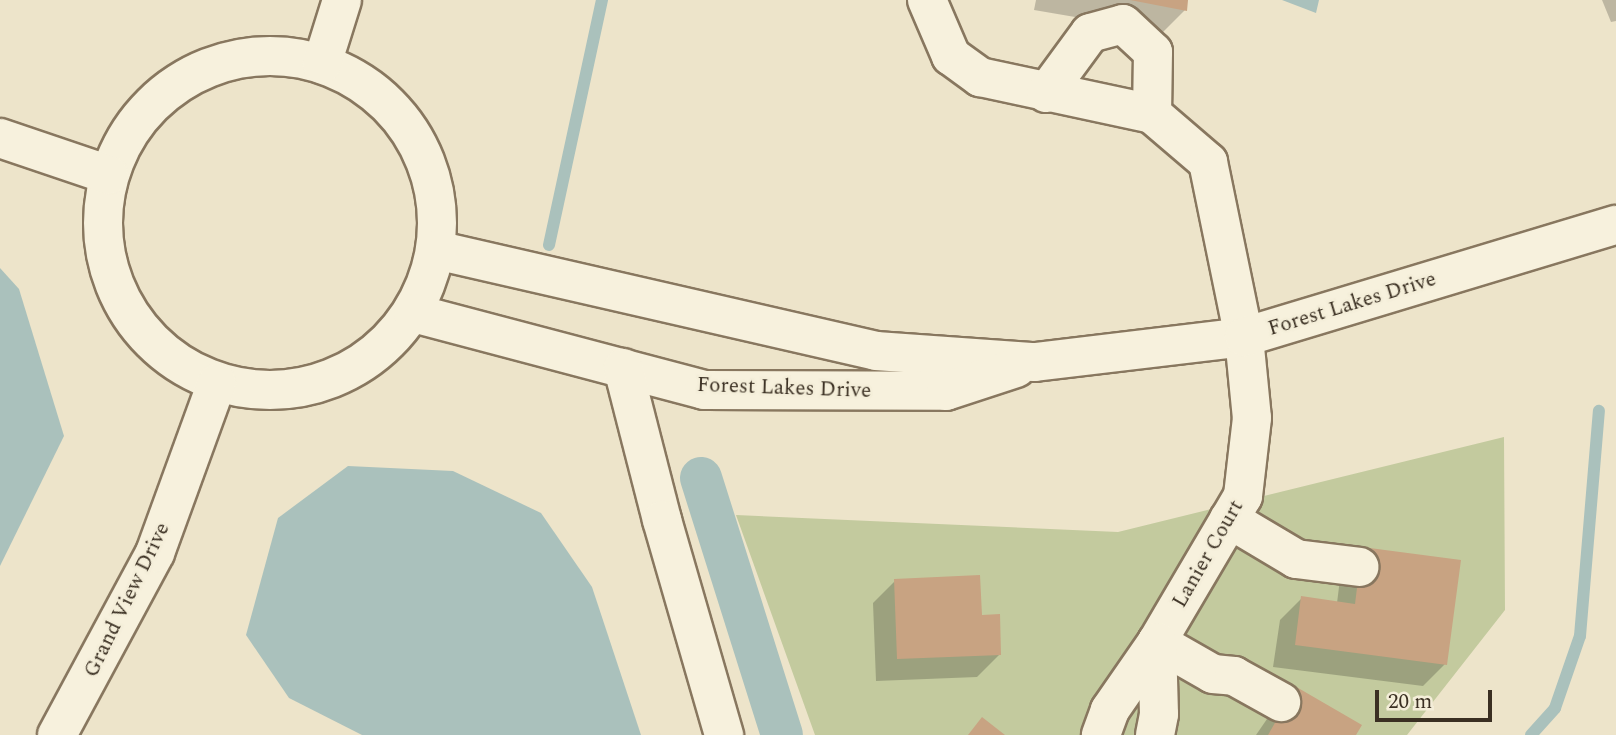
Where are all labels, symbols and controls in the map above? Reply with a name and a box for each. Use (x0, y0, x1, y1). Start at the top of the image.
street label: Forest Lakes Drive (1265, 266, 1439, 342)
street label: Forest Lakes Drive (696, 372, 872, 404)
street label: Lanier Court (1167, 496, 1249, 612)
street label: Grand View Drive (79, 519, 175, 681)
scale bar (1378, 676, 1495, 720)
text: 20 m (1388, 686, 1432, 718)

